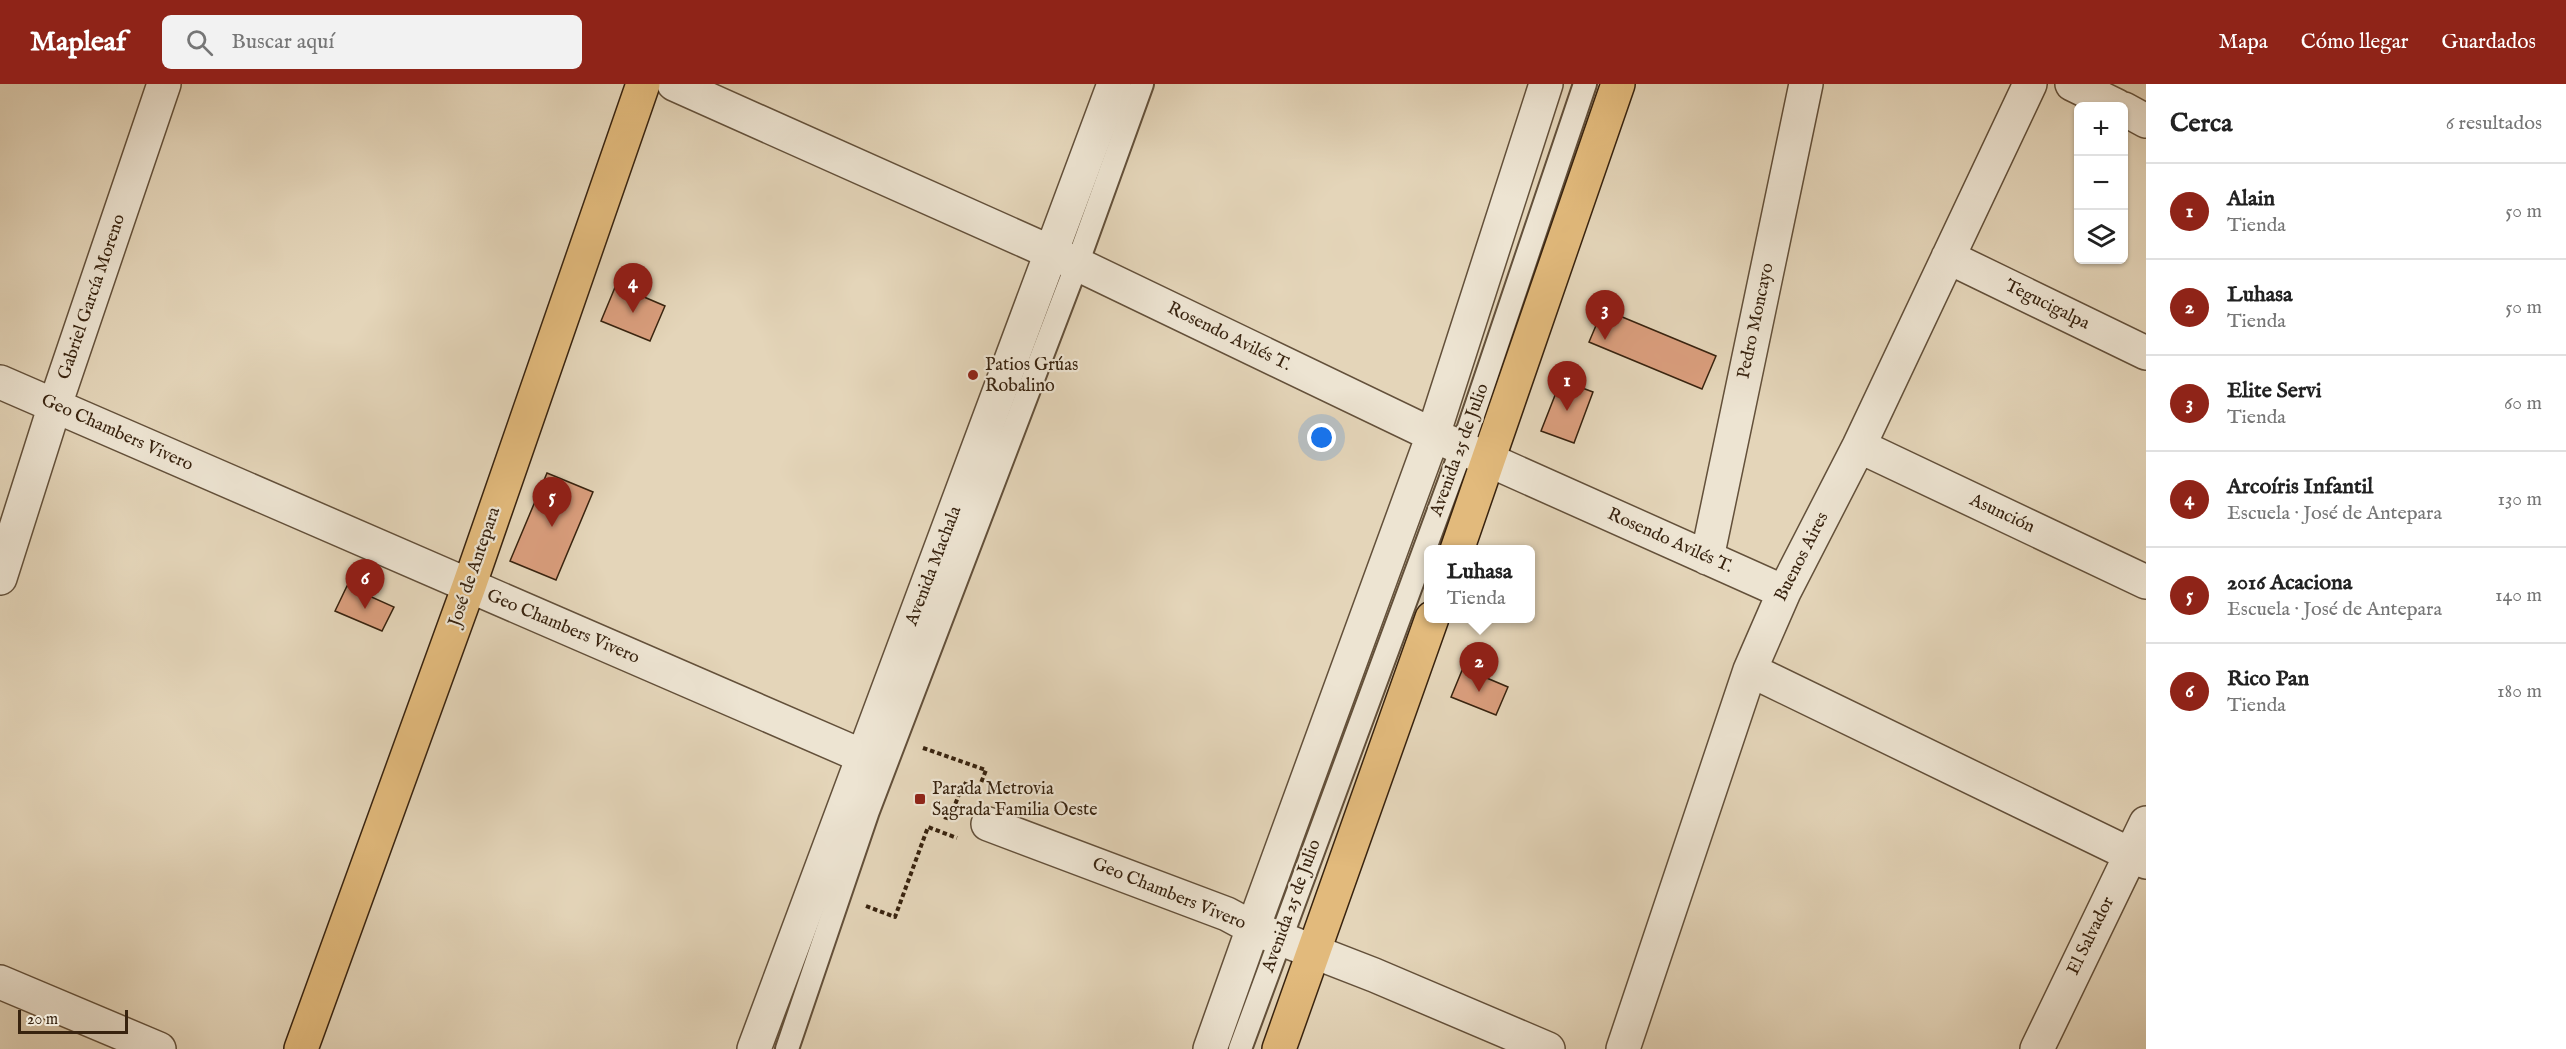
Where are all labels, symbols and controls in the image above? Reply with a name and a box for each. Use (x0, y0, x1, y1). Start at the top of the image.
search box (162, 15, 582, 69)
text: Mapleaf (30, 25, 126, 60)
icon: search (183, 26, 216, 59)
text: Buscar aquí (231, 28, 334, 56)
text: Mapa (2219, 29, 2268, 56)
text: Cómo llegar (2301, 29, 2408, 56)
text: Guardados (2441, 29, 2536, 56)
map controls (2074, 102, 2128, 264)
button: + (2074, 102, 2128, 156)
text: Cerca (2170, 107, 2232, 140)
text: 6 resultados (2446, 111, 2542, 136)
button: − (2074, 156, 2128, 210)
text: Alain (2227, 185, 2275, 213)
text: 1 (2186, 199, 2193, 224)
text: 50 m (2505, 199, 2542, 224)
button: layers (2074, 210, 2128, 264)
street label: Gabriel García Moreno (53, 211, 131, 383)
text: Tienda (2227, 213, 2286, 238)
street label: Pedro Moncayo (1733, 261, 1780, 381)
pin: 4 (614, 264, 652, 313)
street label: Tegucigalpa (2001, 275, 2093, 335)
text: Luhasa (2227, 281, 2293, 309)
pin: 3 (1586, 290, 1624, 340)
text: 2 (2185, 295, 2194, 320)
text: 50 m (2505, 295, 2542, 320)
street label: Rosendo Avilés T. (1163, 297, 1295, 377)
text: Tienda (2227, 309, 2286, 334)
place label: Patios Grúas Robalino (985, 354, 1078, 398)
pin: 1 (1548, 362, 1586, 411)
marker: Patios Grúas Robalino (966, 368, 980, 382)
text: Elite Servi (2227, 377, 2322, 405)
street label: Avenida 25 de Julio (1425, 380, 1495, 521)
street label: Geo Chambers Vivero (37, 389, 197, 477)
text: 3 (2186, 391, 2193, 416)
text: 60 m (2504, 391, 2542, 416)
text: Tienda (2227, 405, 2286, 430)
your location (1307, 423, 1336, 452)
text: Arcoíris Infantil (2227, 473, 2373, 501)
pin: 5 (532, 478, 572, 527)
text: 4 (2185, 487, 2194, 512)
text: 130 m (2497, 487, 2542, 512)
street label: Asunción (1965, 489, 2039, 539)
text: Escuela · José de Antepara (2227, 501, 2442, 526)
street label: Avenida Machala (900, 503, 967, 630)
street label: Rosendo Avilés T. (1604, 503, 1736, 579)
street label: José de Antepara (443, 504, 506, 632)
street label: Buenos Aires (1770, 508, 1834, 606)
popup (1424, 545, 1535, 623)
text: Luhasa (1447, 558, 1512, 586)
pin: 6 (346, 560, 385, 609)
text: 2016 Acaciona (2227, 569, 2352, 597)
text: 5 (2186, 583, 2193, 608)
text: 140 m (2495, 583, 2542, 608)
street label: Geo Chambers Vivero (483, 584, 643, 670)
text: Tienda (1447, 586, 1506, 611)
text: Escuela · José de Antepara (2227, 597, 2442, 622)
pin: 2 (1460, 642, 1498, 692)
text: Rico Pan (2227, 665, 2309, 693)
text: 6 (2185, 679, 2194, 704)
text: 180 m (2497, 679, 2542, 704)
text: Tienda (2227, 693, 2286, 718)
place label: Parada Metrovia Sagrada Familia Oeste (932, 778, 1098, 822)
marker: Parada Metrovia Sagrada Familia Oeste (913, 792, 927, 806)
street label: Avenida 25 de Julio (1257, 836, 1327, 977)
street label: Geo Chambers Vivero (1089, 853, 1250, 935)
street label: El Salvador (2062, 893, 2120, 979)
scale bar (18, 1007, 128, 1034)
text: 20 m (27, 1010, 58, 1030)

